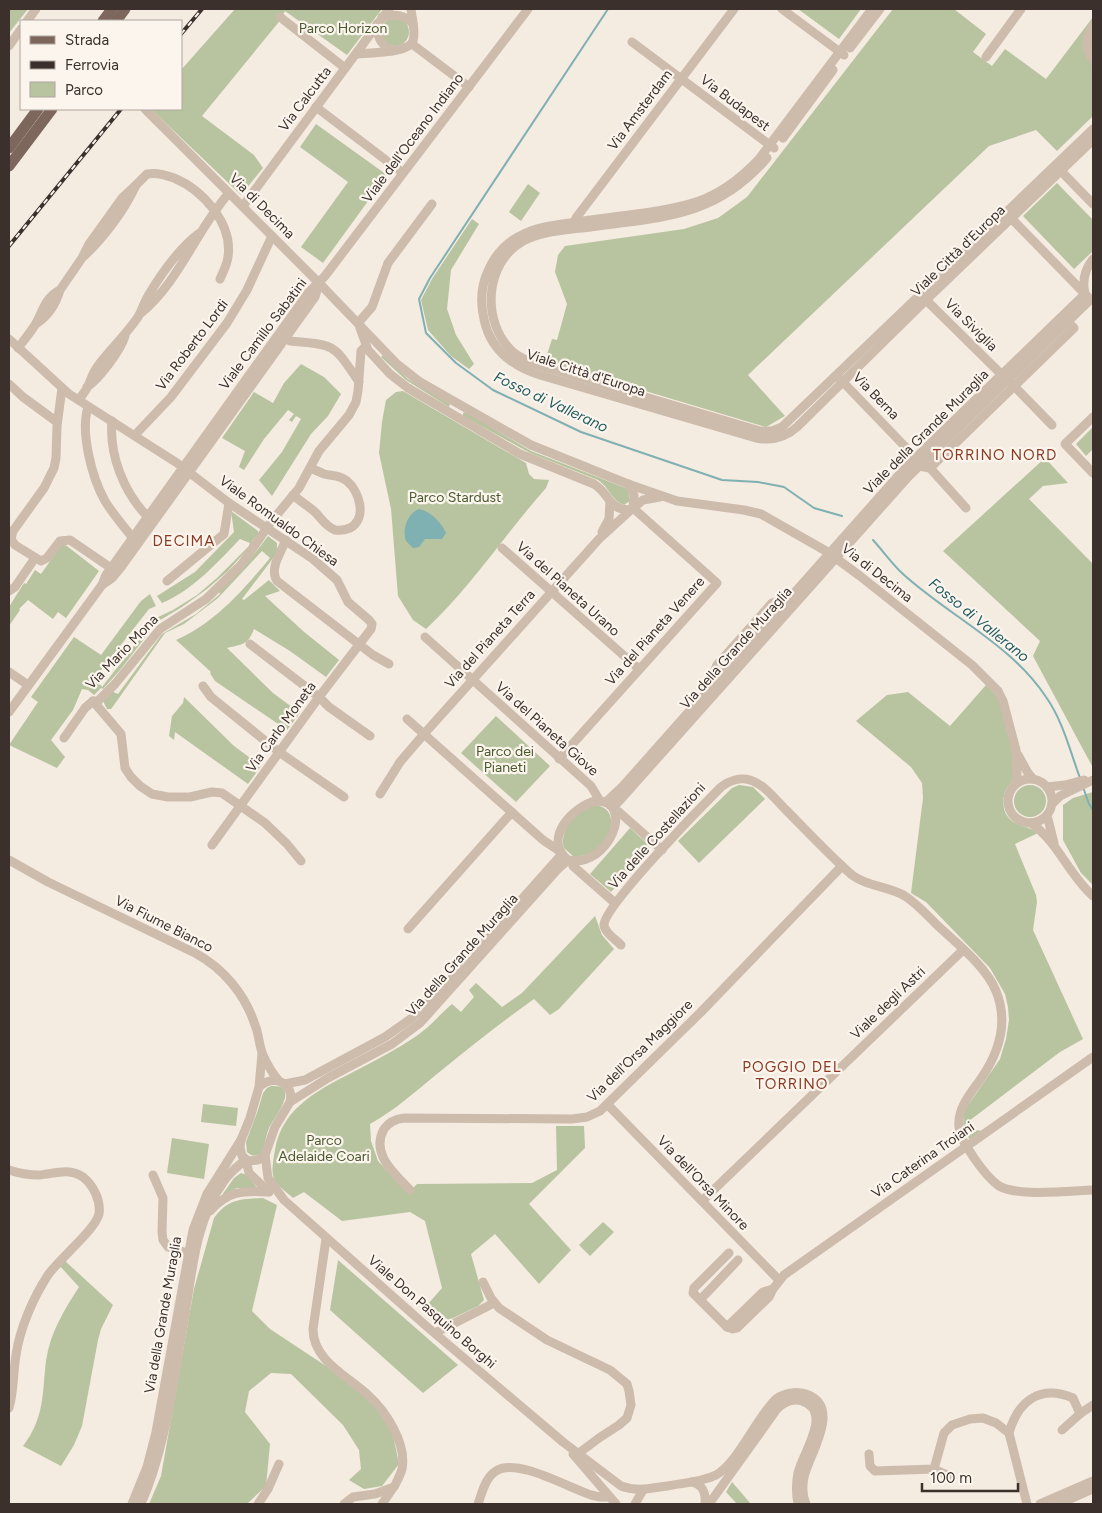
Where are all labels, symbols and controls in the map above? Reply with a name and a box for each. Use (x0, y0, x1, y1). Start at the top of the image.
legend (20, 20, 182, 110)
park label: Parco Horizon (299, 20, 387, 37)
text: Strada (65, 31, 109, 49)
text: Ferrovia (65, 56, 119, 74)
street label: Via Calcutta (275, 63, 335, 135)
street label: Via Amsterdam (604, 66, 676, 154)
street label: Viale dell'Oceano Indiano (359, 70, 467, 206)
street label: Via Budapest (697, 71, 773, 135)
text: Parco (65, 81, 103, 99)
street label: Via di Decima (226, 170, 298, 242)
street label: Viale Città d'Europa (907, 202, 1009, 300)
street label: Viale Camillo Sabatini (216, 275, 310, 393)
street label: Via Siviglia (941, 295, 1001, 355)
street label: Via Roberto Lordi (152, 296, 232, 394)
street label: Viale Città d'Europa (524, 346, 648, 400)
street label: Viale della Grande Muraglia (860, 366, 992, 498)
water label: Fosso di Vallerano (491, 368, 611, 436)
street label: Via Berna (849, 369, 903, 423)
district label: TORRINO NORD (933, 446, 1057, 464)
street label: Viale Romualdo Chiesa (216, 472, 342, 570)
park label: Parco Stardust (409, 489, 501, 506)
district label: DECIMA (153, 532, 215, 550)
street label: Via del Pianeta Urano (513, 538, 623, 640)
street label: Via di Decima (838, 540, 916, 606)
street label: Via del Pianeta Venere (602, 573, 709, 689)
water label: Fosso di Vallerano (925, 574, 1033, 666)
street label: Via della Grande Muraglia (676, 583, 796, 713)
street label: Via del Pianeta Terra (441, 586, 539, 692)
street label: Via Mario Mona (82, 611, 162, 693)
street label: Via Carlo Moneta (242, 678, 320, 776)
street label: Via del Pianeta Giove (492, 678, 602, 780)
park label: Parco dei Pianeti (476, 743, 534, 776)
street label: Via delle Costellazioni (605, 779, 709, 893)
street label: Via della Grande Muraglia (402, 890, 522, 1020)
street label: Via Fiume Bianco (112, 892, 216, 956)
street label: Viale degli Astri (847, 963, 929, 1043)
street label: Via dell'Orsa Maggiore (584, 996, 697, 1106)
district label: POGGIO DEL TORRINO (742, 1058, 842, 1093)
street label: Via Caterina Troiani (868, 1118, 978, 1202)
park label: Parco Adelaide Coari (278, 1132, 370, 1165)
street label: Via dell'Orsa Minore (654, 1132, 753, 1234)
street label: Via della Grande Muraglia (141, 1235, 185, 1395)
street label: Viale Don Pasquino Borghi (364, 1252, 500, 1372)
scale bar (922, 1460, 1018, 1492)
text: 100 m (930, 1469, 972, 1487)

